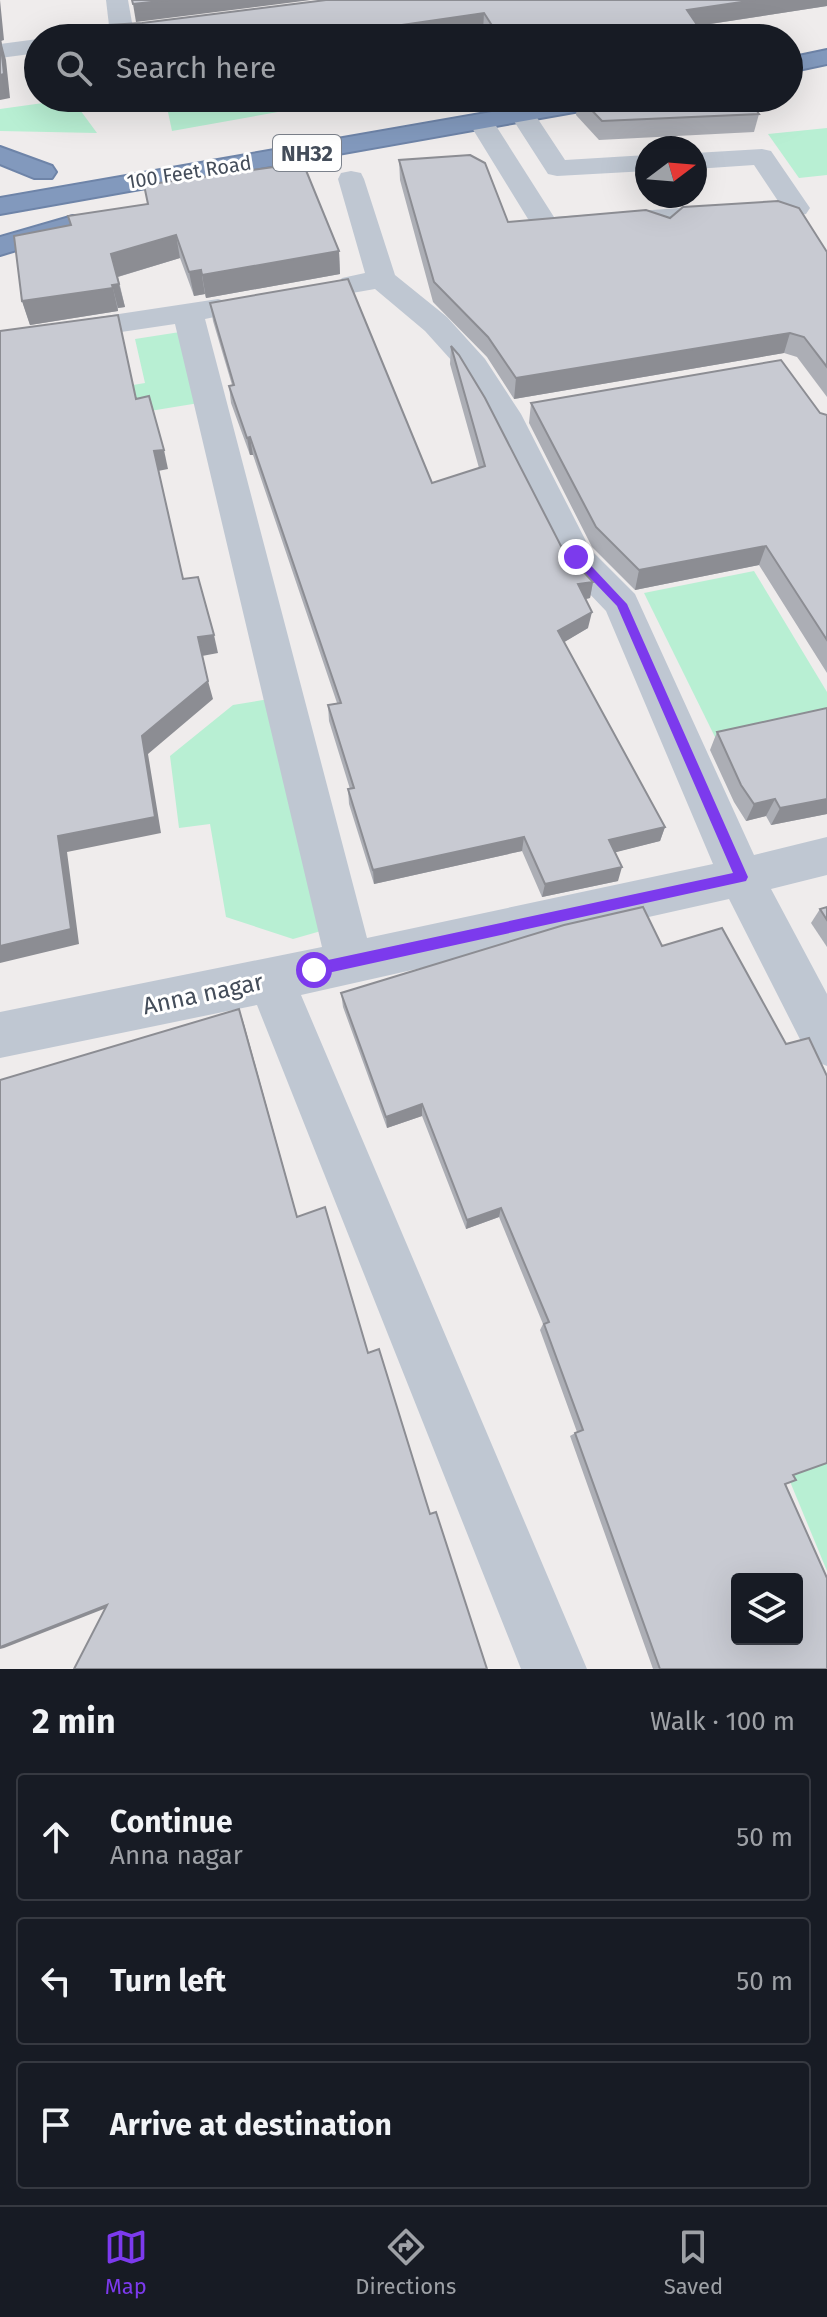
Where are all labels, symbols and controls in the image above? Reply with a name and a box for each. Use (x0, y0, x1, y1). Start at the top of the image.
search box (24, 24, 803, 112)
icon: search (52, 46, 96, 90)
text: Search here (116, 50, 276, 86)
road number: NH32 (273, 135, 341, 171)
north arrow (635, 136, 707, 208)
street label: 100 Feet Road (125, 150, 253, 194)
route end (558, 539, 594, 575)
route start (296, 952, 332, 988)
street label: Anna nagar (140, 967, 267, 1020)
map controls (731, 1573, 803, 1645)
button: layers (731, 1573, 803, 1645)
text: 2 min (32, 1701, 116, 1742)
text: Walk · 100 m (650, 1706, 795, 1737)
text: Continue (110, 1804, 233, 1840)
icon: ahead (34, 1815, 78, 1859)
text: 50 m (736, 1822, 793, 1853)
text: Anna nagar (110, 1840, 243, 1871)
icon: left (34, 1959, 78, 2003)
text: Turn left (110, 1963, 226, 1999)
text: 50 m (736, 1966, 793, 1997)
icon: arrive (34, 2103, 78, 2147)
text: Arrive at destination (110, 2107, 392, 2143)
tab: Map (104, 2225, 148, 2300)
tab: Directions (355, 2225, 456, 2300)
tab: Saved (664, 2225, 723, 2300)

